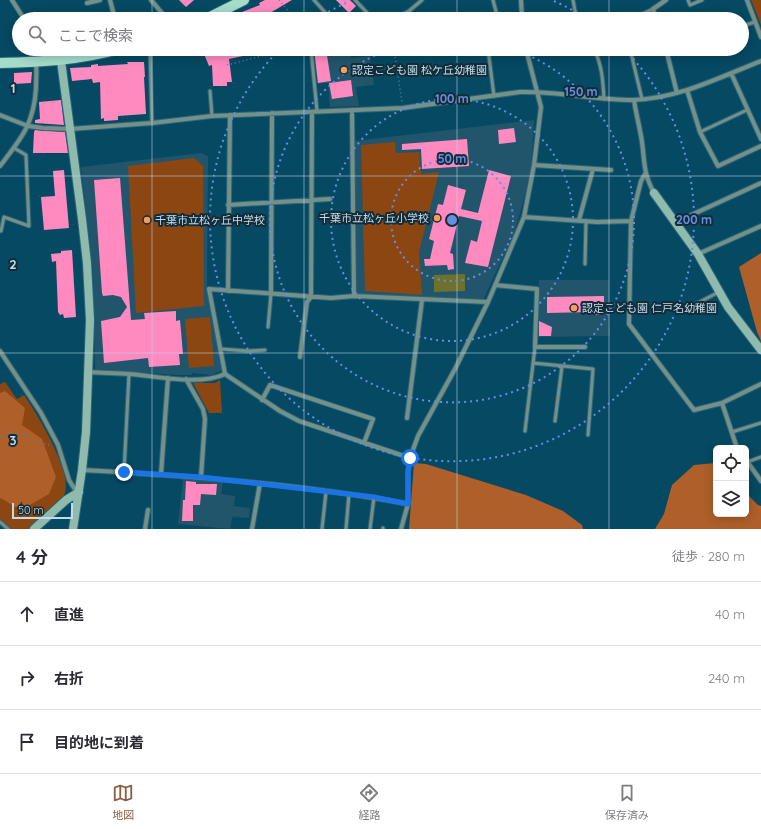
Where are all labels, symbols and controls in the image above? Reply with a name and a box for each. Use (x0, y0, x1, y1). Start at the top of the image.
search box (12, 12, 749, 56)
icon: search (26, 23, 48, 45)
text: ここで検索 (58, 26, 133, 45)
place label: 認定こども園 松ケ丘幼稚園 (352, 63, 487, 77)
marker: 認定こども園 松ケ丘幼稚園 (339, 65, 349, 75)
text: 1 (10, 80, 16, 96)
text: 150 m (564, 84, 598, 99)
text: 100 m (435, 91, 469, 106)
text: 50 m (438, 151, 466, 166)
place label: 千葉市立松ヶ丘小学校 (319, 211, 429, 225)
text: 200 m (676, 212, 712, 227)
place label: 千葉市立松ヶ丘中学校 (155, 213, 265, 227)
marker: 千葉市立松ヶ丘小学校 (432, 213, 442, 223)
centre of rings (445, 213, 459, 227)
marker: 千葉市立松ヶ丘中学校 (142, 215, 152, 225)
text: 2 (9, 256, 17, 272)
place label: 認定こども園 仁戸名幼稚園 (582, 301, 717, 315)
marker: 認定こども園 仁戸名幼稚園 (569, 303, 579, 313)
text: 3 (10, 432, 17, 448)
map controls (713, 445, 749, 517)
button: locate (713, 445, 749, 481)
route start (401, 449, 419, 467)
route end (115, 463, 133, 481)
button: layers (713, 481, 749, 517)
scale bar (12, 501, 73, 520)
text: 50 m (18, 503, 44, 517)
text: 4 分 (16, 546, 48, 567)
text: 徒歩 · 280 m (672, 548, 745, 564)
icon: ahead (16, 603, 38, 625)
text: 直進 (54, 605, 84, 624)
text: 40 m (715, 606, 745, 622)
icon: right (16, 667, 38, 689)
text: 右折 (54, 669, 84, 688)
text: 240 m (708, 670, 745, 686)
icon: arrive (16, 731, 38, 753)
text: 目的地に到着 (54, 733, 144, 752)
tab: 地図 (112, 782, 134, 822)
tab: 経路 (358, 782, 380, 822)
tab: 保存済み (605, 782, 649, 822)

